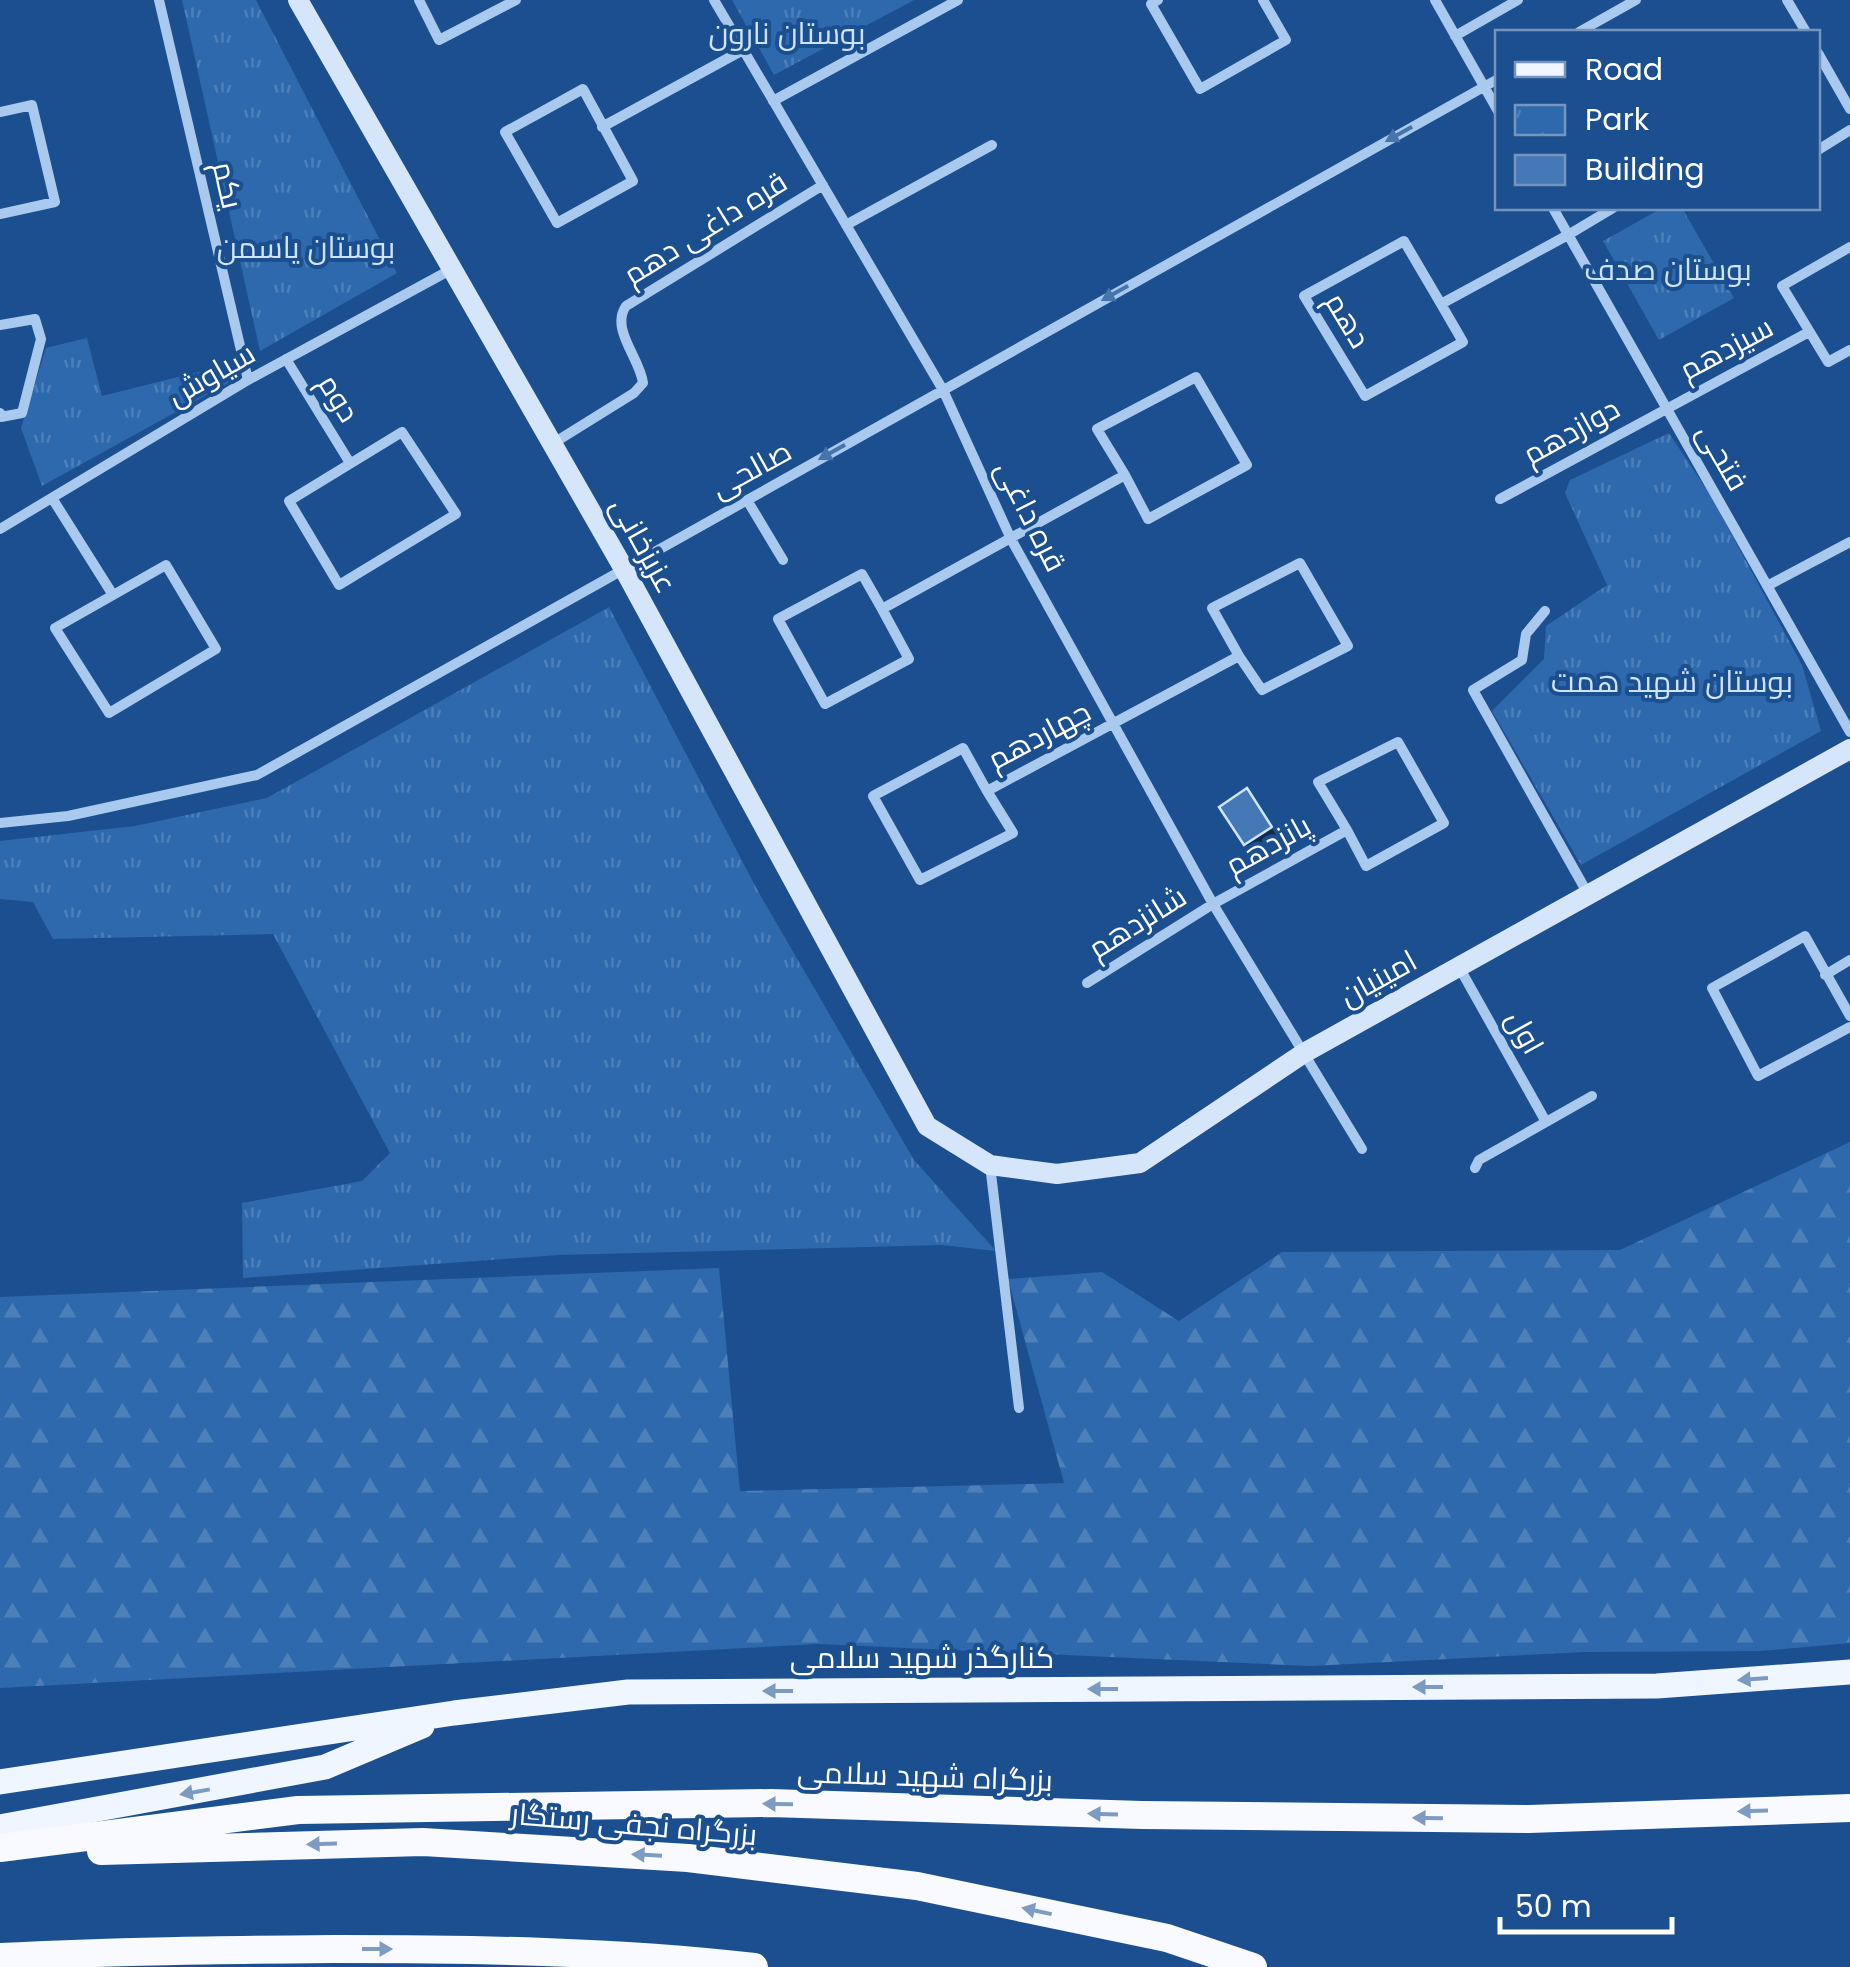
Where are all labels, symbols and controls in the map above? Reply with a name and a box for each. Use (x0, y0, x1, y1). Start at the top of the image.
park label: بوستان نارون (709, 12, 865, 55)
legend (1495, 30, 1820, 210)
text: Road (1585, 48, 1663, 91)
text: Park (1585, 98, 1650, 141)
one-way arrow (1384, 126, 1413, 143)
text: Building (1585, 148, 1705, 191)
street label: یکم (202, 157, 254, 213)
street label: قره داغی دهم (615, 161, 795, 295)
park label: بوستان یاسمن (217, 226, 395, 269)
park label: بوستان صدف (1584, 248, 1752, 291)
street label: دهم (1315, 284, 1381, 356)
one-way arrow (1101, 285, 1130, 302)
street label: سیزدهم (1671, 305, 1781, 391)
street label: سیاوش (159, 332, 263, 416)
street label: دوم (308, 366, 370, 430)
street label: دوازدهم (1515, 387, 1627, 475)
street label: فتحی (1686, 415, 1760, 499)
street label: صالحی (703, 429, 799, 509)
one-way arrow (818, 443, 846, 461)
street label: قره داغی (985, 453, 1077, 579)
street label: عزیزخانی (600, 489, 688, 601)
park label: بوستان شهید همت (1551, 660, 1793, 703)
street label: چهاردهم (980, 690, 1098, 780)
street label: پانزدهم (1217, 804, 1319, 886)
street label: شانزدهم (1079, 875, 1195, 969)
street label: امینیان (1331, 939, 1425, 1017)
street label: اول (1495, 1002, 1555, 1062)
street label: کنارگذر شهید سلامی (790, 1636, 1054, 1679)
one-way arrow (1736, 1671, 1768, 1687)
one-way arrow (1411, 1679, 1443, 1695)
one-way arrow (1087, 1681, 1119, 1697)
one-way arrow (762, 1683, 794, 1699)
street label: بزرگراه شهید سلامی (796, 1750, 1054, 1802)
one-way arrow (179, 1784, 210, 1800)
street label: بزرگراه نجفی رستگار (507, 1792, 759, 1856)
one-way arrow (761, 1795, 793, 1811)
one-way arrow (1736, 1804, 1768, 1820)
one-way arrow (1086, 1805, 1118, 1821)
one-way arrow (1411, 1810, 1443, 1826)
one-way arrow (306, 1837, 338, 1853)
one-way arrow (630, 1847, 662, 1863)
scale bar (1500, 1872, 1672, 1934)
text: 50 m (1515, 1885, 1592, 1928)
one-way arrow (1022, 1903, 1053, 1919)
one-way arrow (362, 1941, 394, 1957)

